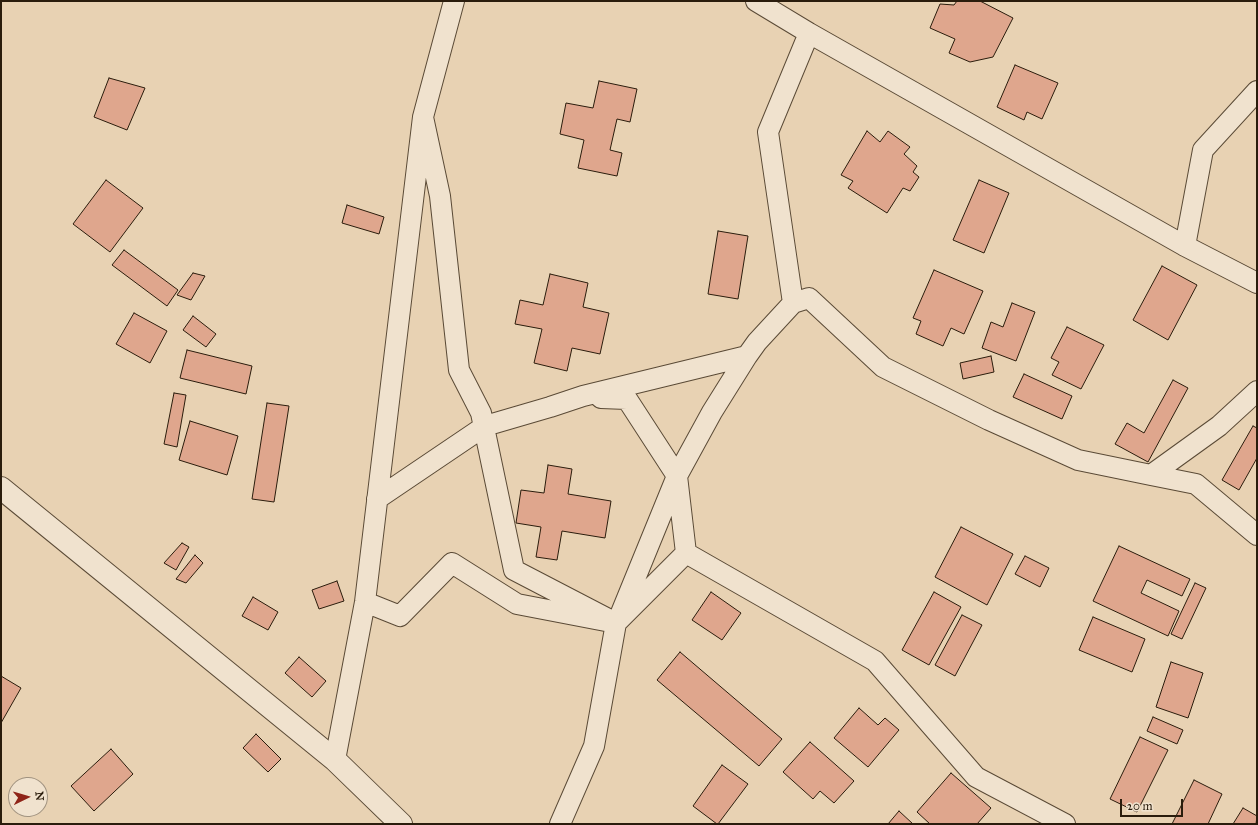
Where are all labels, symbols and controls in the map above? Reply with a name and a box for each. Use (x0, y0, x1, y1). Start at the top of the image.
north arrow (8, 777, 48, 817)
text: N (33, 791, 46, 801)
scale bar (1122, 791, 1185, 817)
text: 20 m (1127, 799, 1153, 813)

